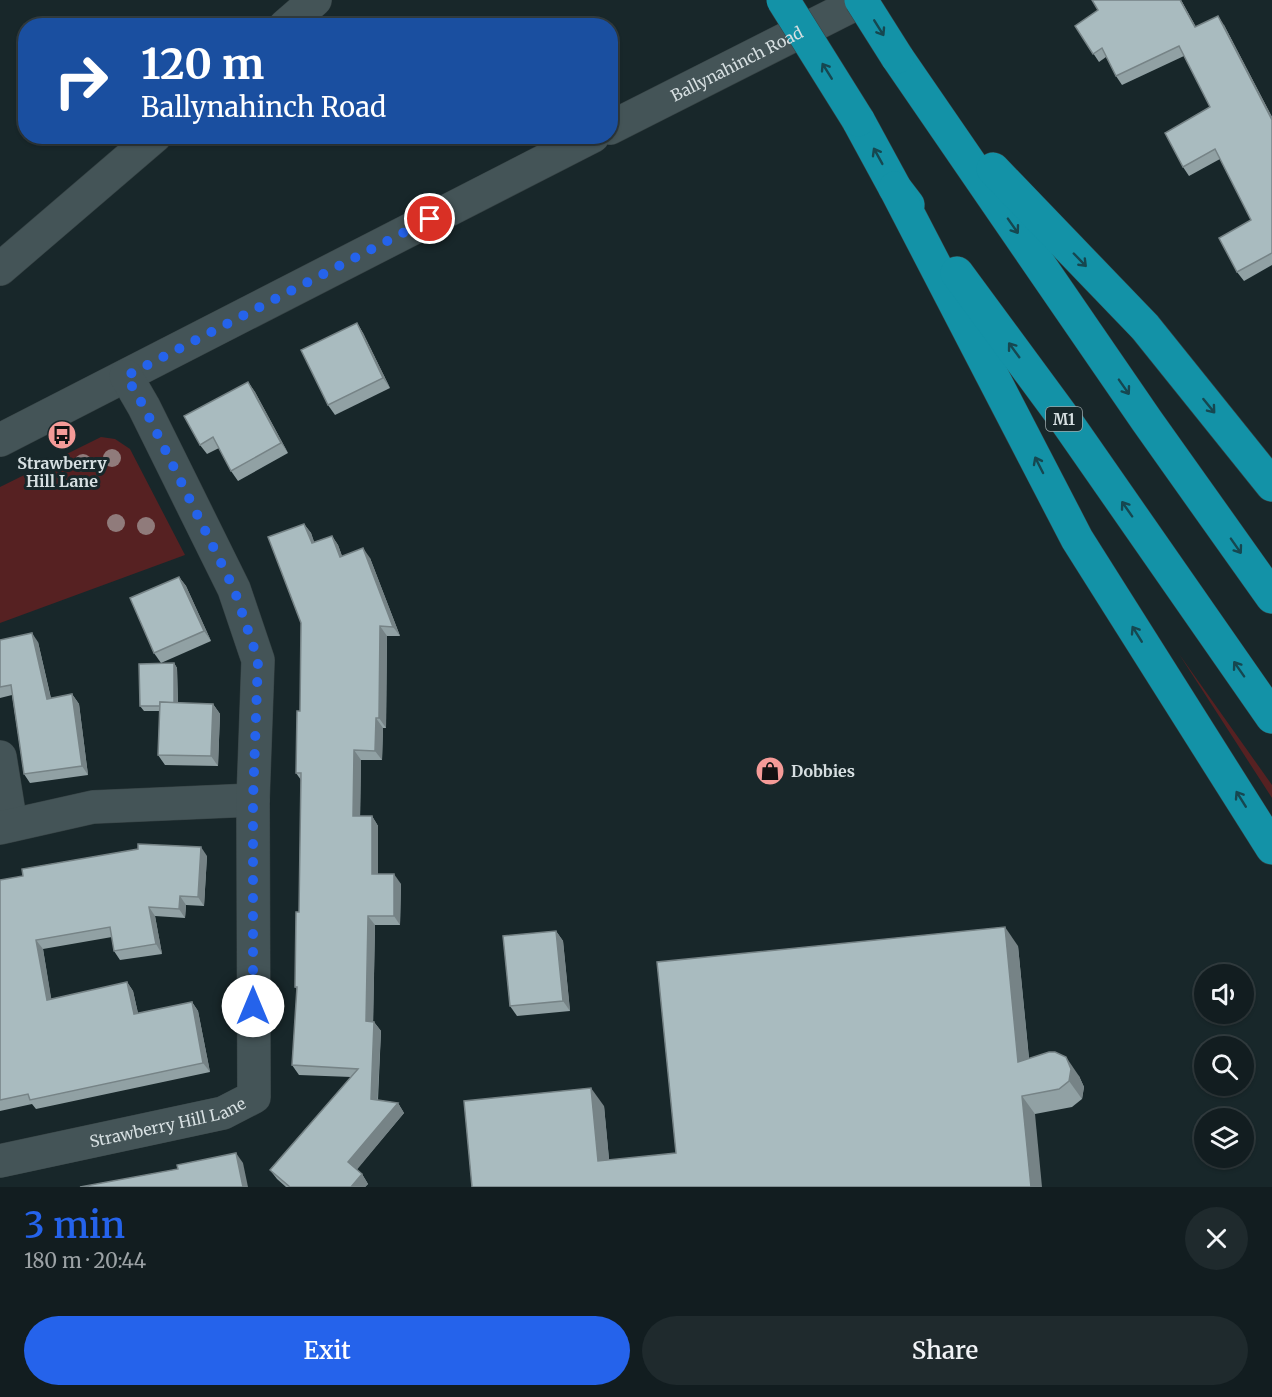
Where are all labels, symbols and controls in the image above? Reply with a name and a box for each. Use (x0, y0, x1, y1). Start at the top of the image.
one-way arrow (874, 19, 886, 36)
street label: Ballynahinch Road (667, 22, 806, 106)
text: 120 m (141, 38, 264, 90)
icon: right (42, 42, 120, 120)
one-way arrow (821, 63, 833, 80)
text: Ballynahinch Road (141, 90, 386, 124)
one-way arrow (872, 148, 883, 166)
pin (404, 193, 455, 244)
icon: arrive (413, 202, 446, 235)
one-way arrow (1007, 218, 1019, 234)
one-way arrow (1073, 252, 1088, 267)
one-way arrow (1008, 343, 1020, 359)
one-way arrow (1118, 378, 1130, 395)
one-way arrow (1202, 398, 1215, 414)
road number: M1 (1046, 407, 1082, 431)
bus stop icon: Strawberry Hill Lane (46, 419, 78, 451)
place label: Strawberry Hill Lane (17, 453, 107, 491)
one-way arrow (1033, 457, 1044, 475)
one-way arrow (1121, 501, 1133, 518)
one-way arrow (1230, 538, 1242, 554)
one-way arrow (1130, 626, 1142, 643)
one-way arrow (1233, 661, 1245, 678)
shop icon: Dobbies (754, 755, 786, 787)
place label: Dobbies (791, 761, 855, 781)
one-way arrow (1234, 791, 1246, 808)
map controls (1194, 964, 1254, 1168)
button: sound (1194, 964, 1254, 1024)
position arrow (221, 974, 285, 1038)
button: search (1194, 1036, 1254, 1096)
street label: Strawberry Hill Lane (88, 1093, 249, 1151)
button: layers (1194, 1108, 1254, 1168)
text: 3 min (24, 1203, 125, 1248)
button: close (1185, 1207, 1248, 1270)
text: 180 m · 20:44 (24, 1248, 146, 1273)
button: Exit (24, 1316, 630, 1385)
button: Share (642, 1316, 1248, 1385)

